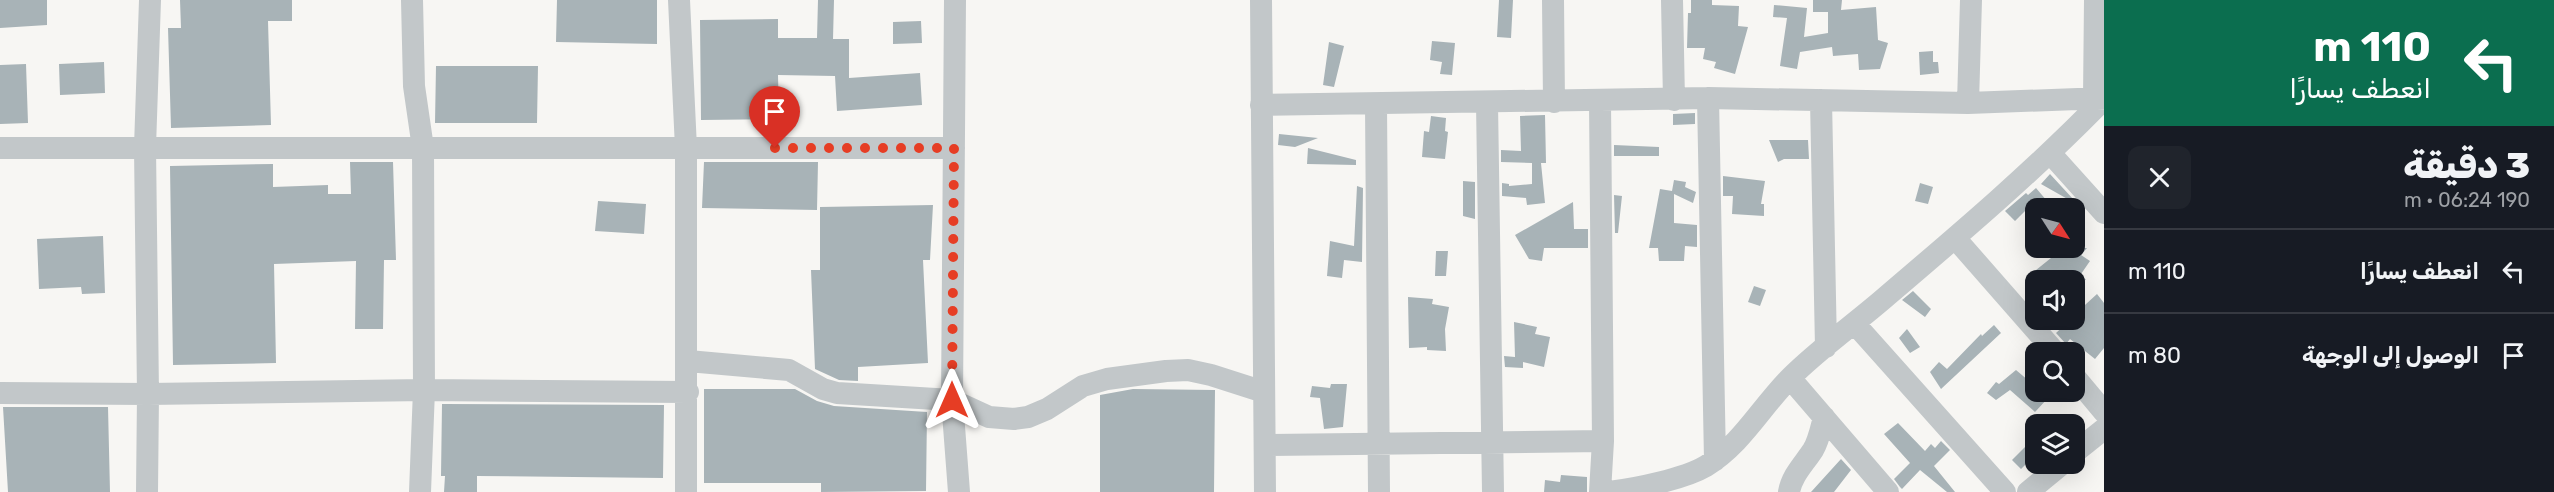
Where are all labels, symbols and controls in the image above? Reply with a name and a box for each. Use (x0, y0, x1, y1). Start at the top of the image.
text: 110 m (2313, 22, 2431, 72)
icon: left (2452, 24, 2530, 102)
text: انعطف يسارًا (2289, 73, 2431, 105)
pin (749, 86, 800, 148)
icon: arrive (758, 95, 791, 128)
text: 3 دقيقة (2403, 144, 2530, 187)
button: close (2128, 146, 2191, 209)
text: 190 m · 06:24 (2404, 188, 2530, 212)
north arrow (2025, 198, 2085, 258)
map controls (2025, 198, 2085, 474)
icon: left (2497, 255, 2530, 288)
text: 110 m (2128, 258, 2186, 285)
text: انعطف يسارًا (2360, 258, 2479, 285)
button: sound (2025, 270, 2085, 330)
icon: arrive (2497, 339, 2530, 372)
button: search (2025, 342, 2085, 402)
text: 80 m (2128, 342, 2181, 369)
text: الوصول إلى الوجهة (2302, 342, 2479, 369)
position arrow (920, 368, 984, 432)
button: layers (2025, 414, 2085, 474)

